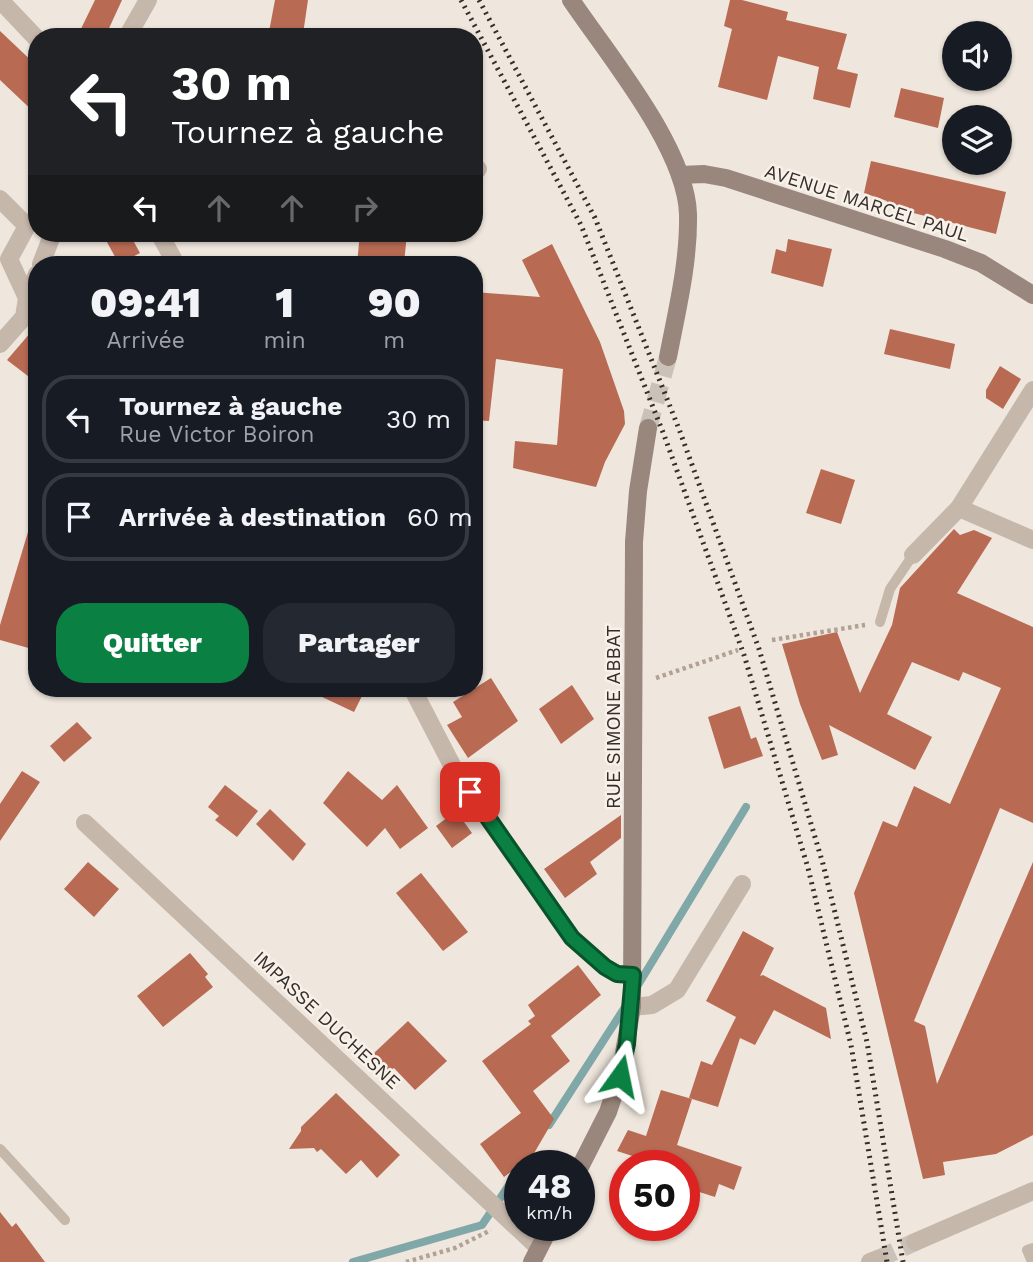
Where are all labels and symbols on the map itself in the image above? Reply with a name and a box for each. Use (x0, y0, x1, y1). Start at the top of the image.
street label: AVENUE MARCEL PAUL (762, 159, 972, 247)
street label: RUE SIMONE ABBAT (602, 625, 625, 809)
pin (440, 762, 500, 822)
street label: IMPASSE DUCHESNE (249, 946, 405, 1094)
position arrow (583, 1039, 657, 1113)
speed limit sign: 50 (609, 1150, 700, 1241)

